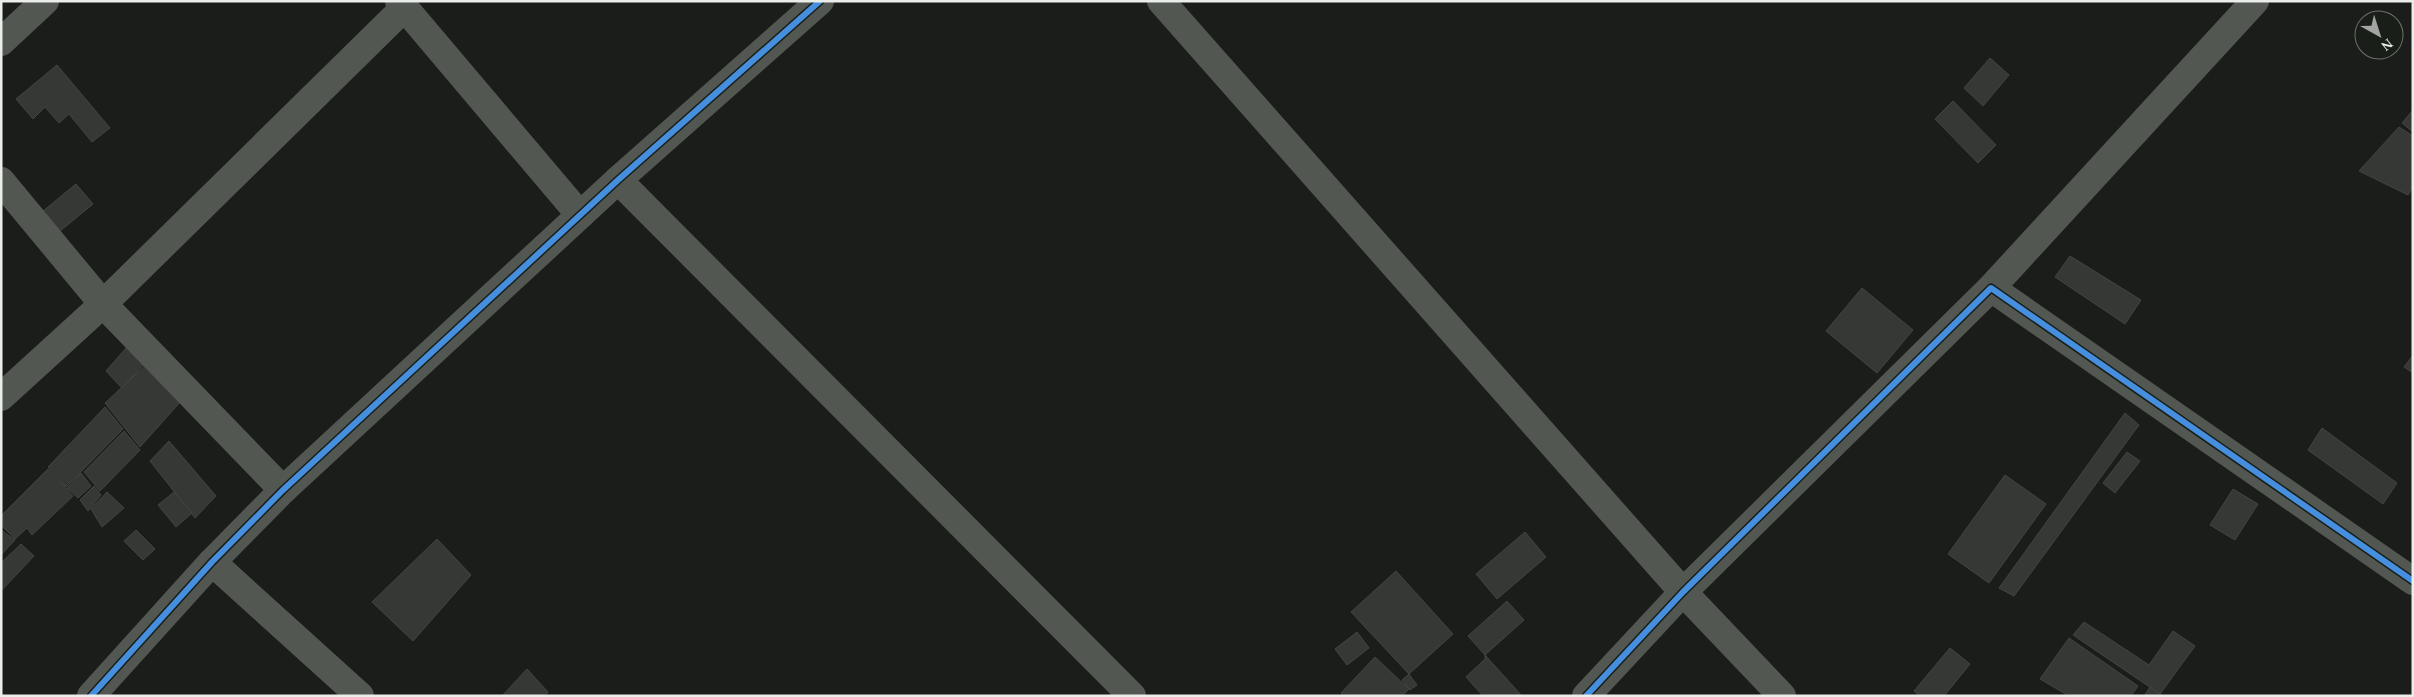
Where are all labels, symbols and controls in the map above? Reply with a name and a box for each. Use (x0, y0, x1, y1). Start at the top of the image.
north arrow (2354, 10, 2404, 60)
text: N (2378, 36, 2396, 54)

